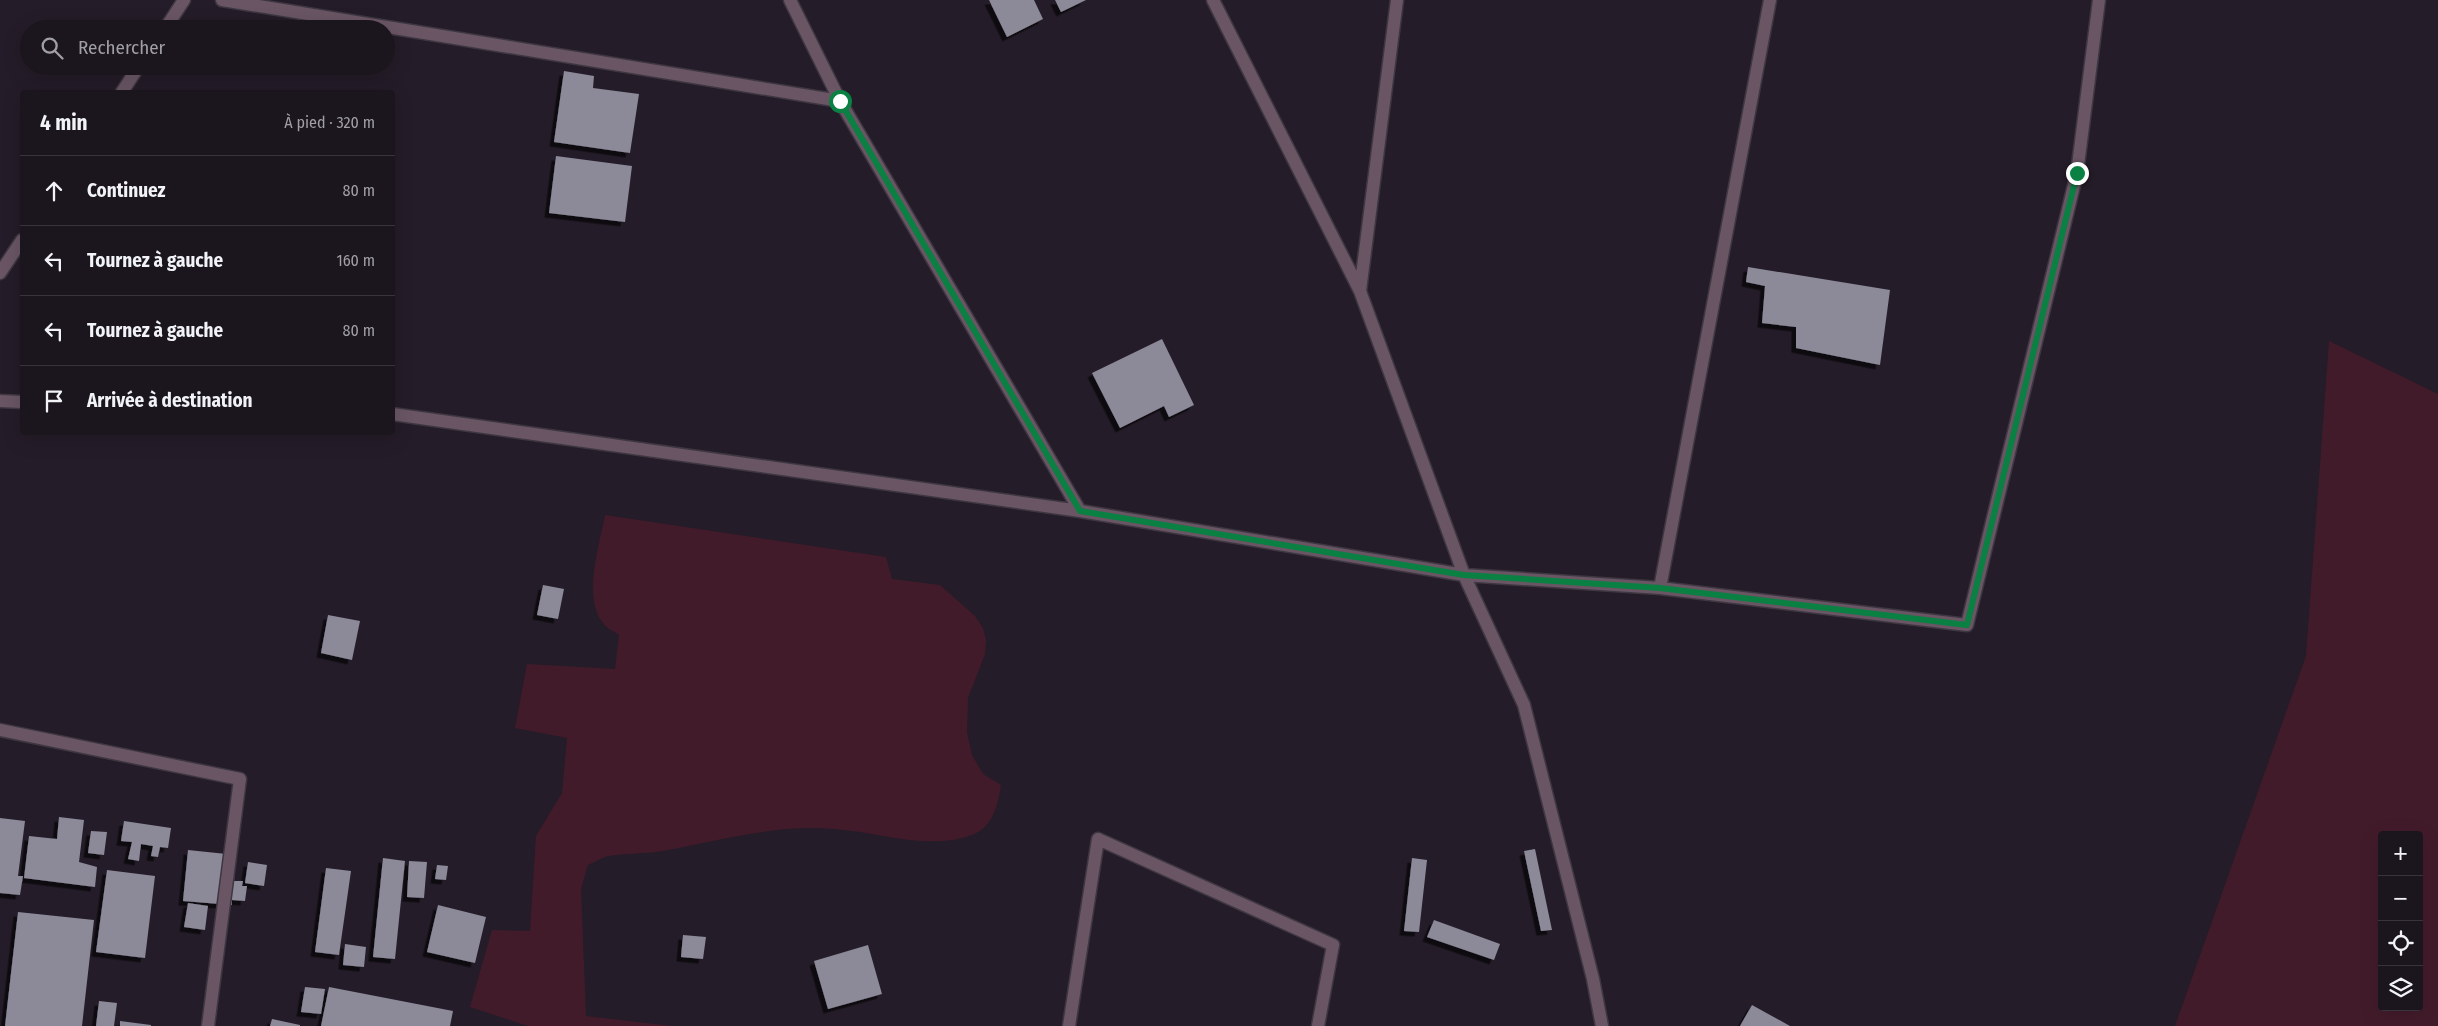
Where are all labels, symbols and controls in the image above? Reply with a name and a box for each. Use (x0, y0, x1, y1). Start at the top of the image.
search box (20, 20, 395, 75)
icon: search (38, 34, 66, 62)
text: Rechercher (78, 36, 165, 59)
route start (829, 90, 852, 113)
text: 4 min (40, 110, 88, 136)
text: À pied · 320 m (284, 113, 375, 132)
route end (2066, 162, 2089, 185)
icon: ahead (40, 177, 68, 205)
text: Continuez (87, 179, 166, 202)
text: 80 m (343, 181, 375, 200)
icon: left (40, 247, 68, 275)
text: Tournez à gauche (87, 249, 223, 272)
text: 160 m (336, 251, 375, 270)
icon: left (40, 317, 68, 345)
text: Tournez à gauche (87, 319, 223, 342)
text: 80 m (343, 321, 375, 340)
icon: arrive (40, 387, 68, 415)
text: Arrivée à destination (87, 389, 253, 412)
map controls (2378, 831, 2423, 1011)
button: + (2378, 831, 2423, 876)
button: − (2378, 876, 2423, 921)
button: locate (2378, 921, 2423, 966)
button: layers (2378, 966, 2423, 1011)

